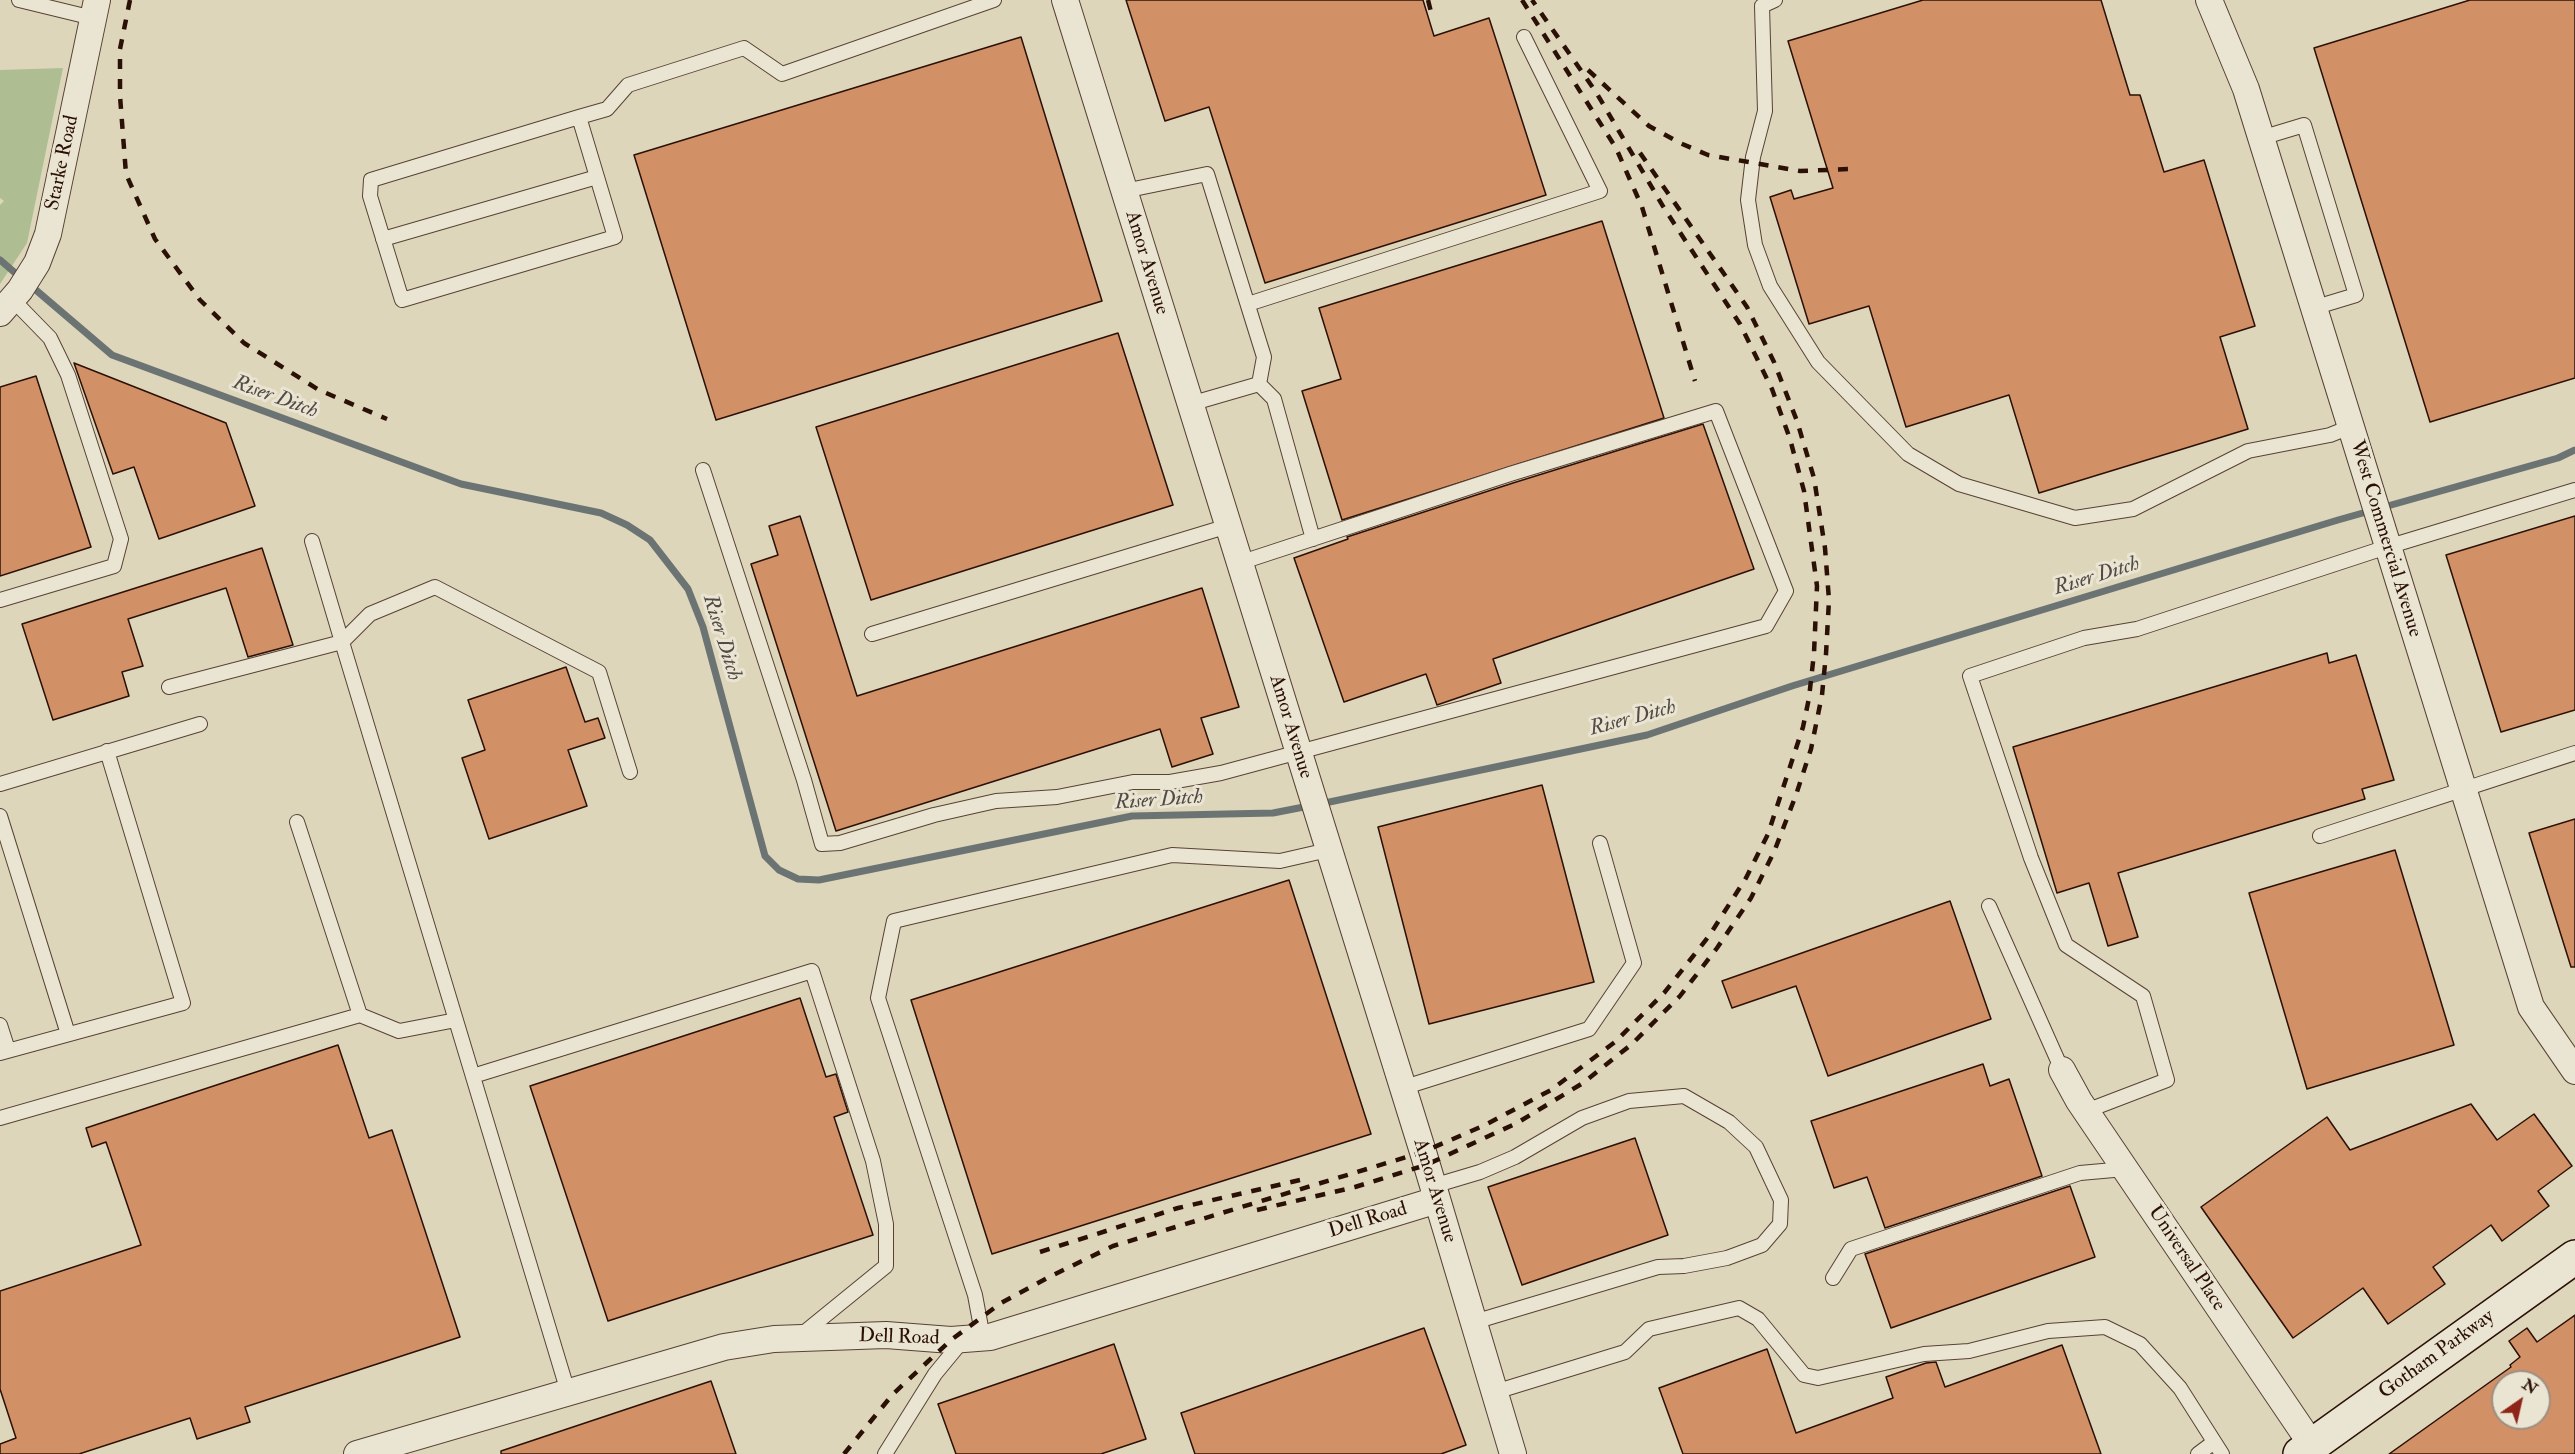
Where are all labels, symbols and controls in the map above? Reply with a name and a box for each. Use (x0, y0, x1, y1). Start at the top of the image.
street label: Starke Road (41, 113, 85, 213)
street label: Amor Avenue (1119, 208, 1173, 318)
water label: Riser Ditch (229, 371, 321, 425)
street label: West Commercial Avenue (2344, 438, 2426, 640)
water label: Riser Ditch (2051, 552, 2143, 602)
water label: Riser Ditch (696, 592, 746, 684)
street label: Amor Avenue (1263, 672, 1317, 782)
water label: Riser Ditch (1587, 695, 1679, 743)
water label: Riser Ditch (1114, 785, 1204, 817)
street label: Amor Avenue (1407, 1136, 1461, 1246)
street label: Dell Road (1326, 1198, 1410, 1244)
street label: Universal Place (2142, 1202, 2230, 1316)
street label: Gotham Parkway (2375, 1305, 2499, 1405)
street label: Dell Road (858, 1325, 940, 1351)
north arrow (2491, 1370, 2551, 1430)
text: N (2518, 1374, 2541, 1399)

